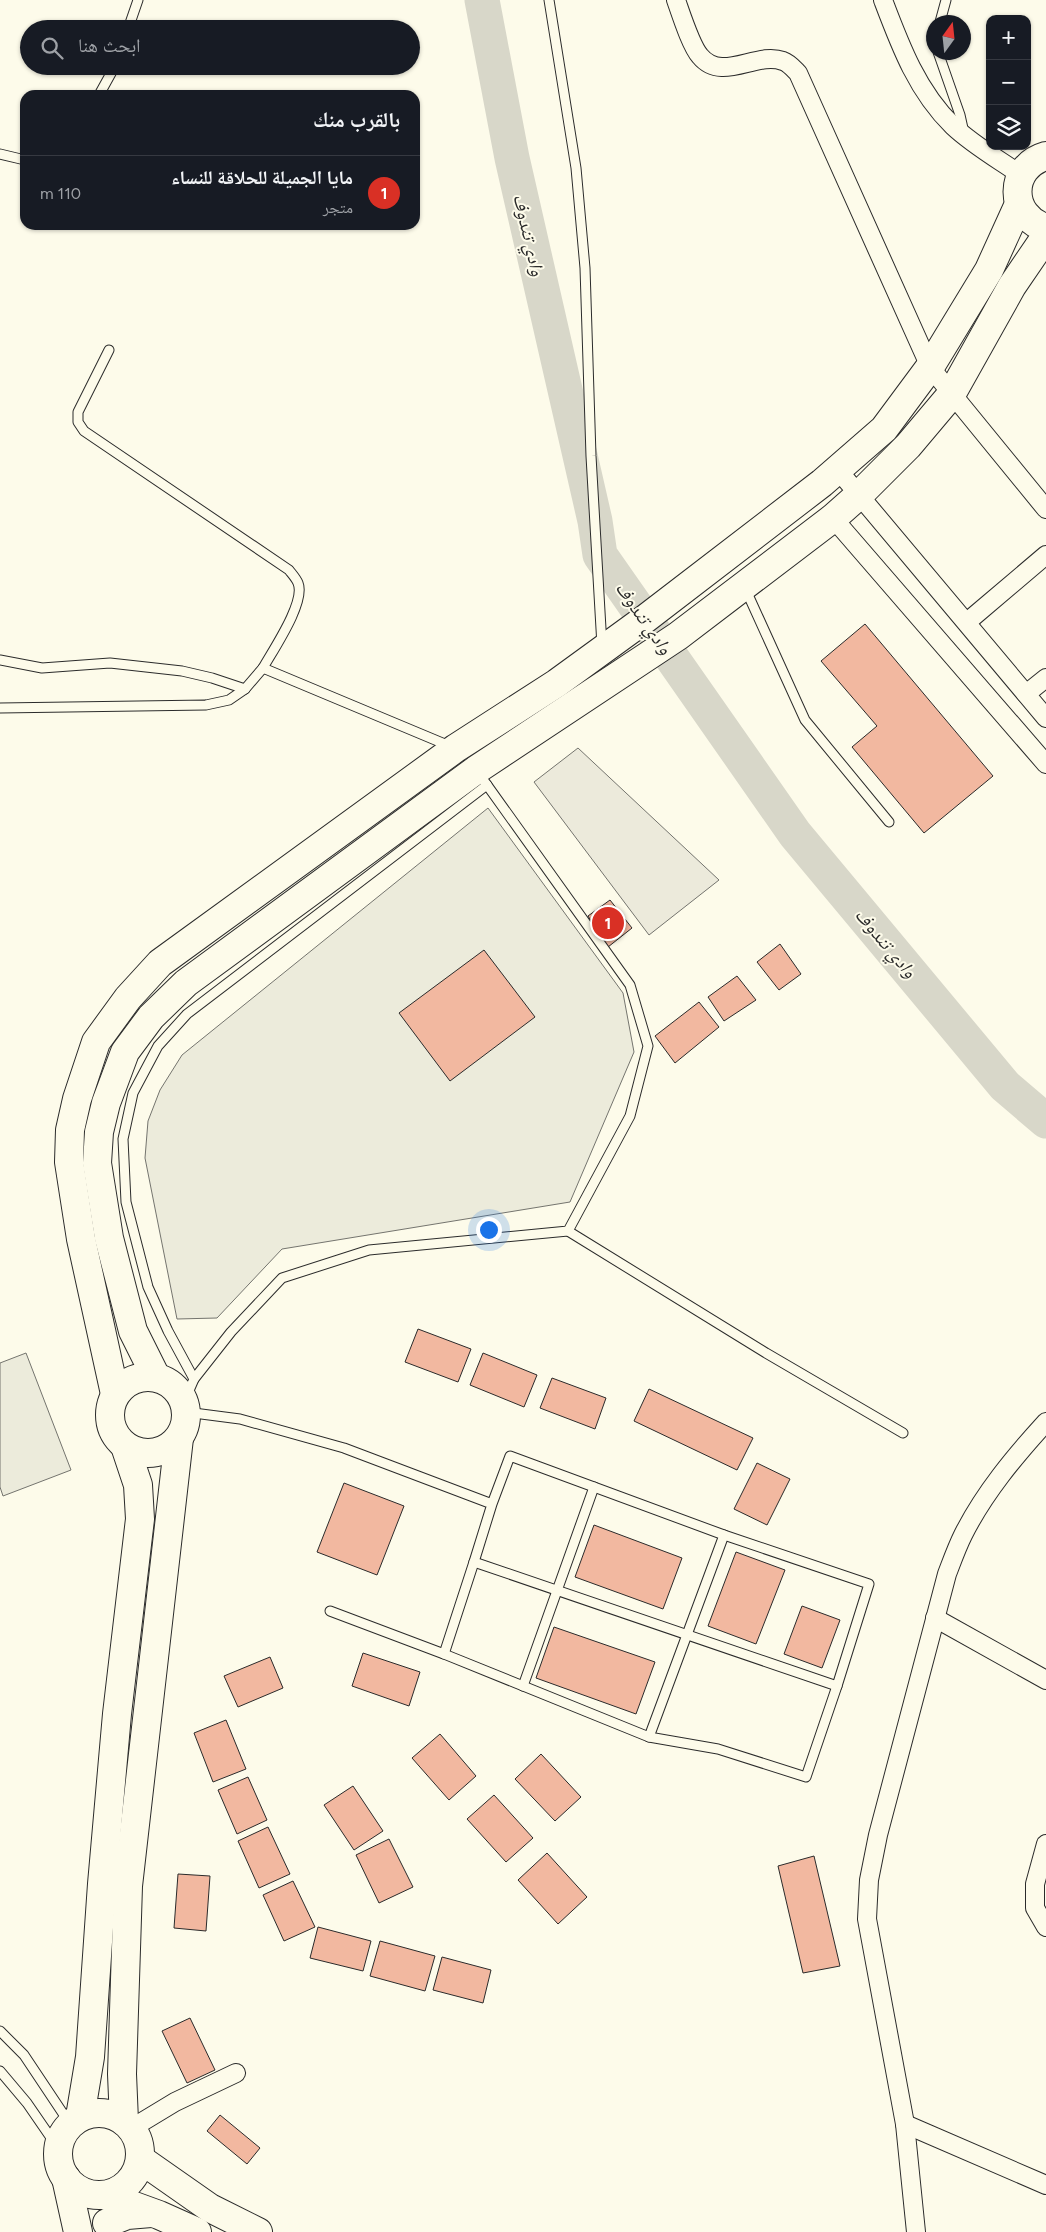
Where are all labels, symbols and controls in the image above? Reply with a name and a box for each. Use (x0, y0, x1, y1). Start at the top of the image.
north arrow (926, 15, 971, 60)
map controls (986, 15, 1031, 150)
button: + (986, 15, 1031, 60)
search box (20, 20, 420, 75)
icon: search (38, 34, 66, 62)
text: ابحث هنا (78, 34, 141, 57)
button: − (986, 60, 1031, 105)
button: layers (986, 105, 1031, 150)
text: بالقرب منك (313, 107, 400, 132)
text: مايا الجميلة للحلاقة للنساء (171, 166, 353, 189)
text: 110 m (40, 184, 81, 203)
text: 1 (381, 184, 387, 203)
water label: وادي تندوف (505, 192, 550, 279)
text: متجر (323, 198, 353, 217)
water label: وادي تندوف (607, 577, 678, 661)
pin: 1 (592, 904, 624, 942)
water label: وادي تندوف (847, 904, 922, 985)
your location (476, 1217, 502, 1243)

